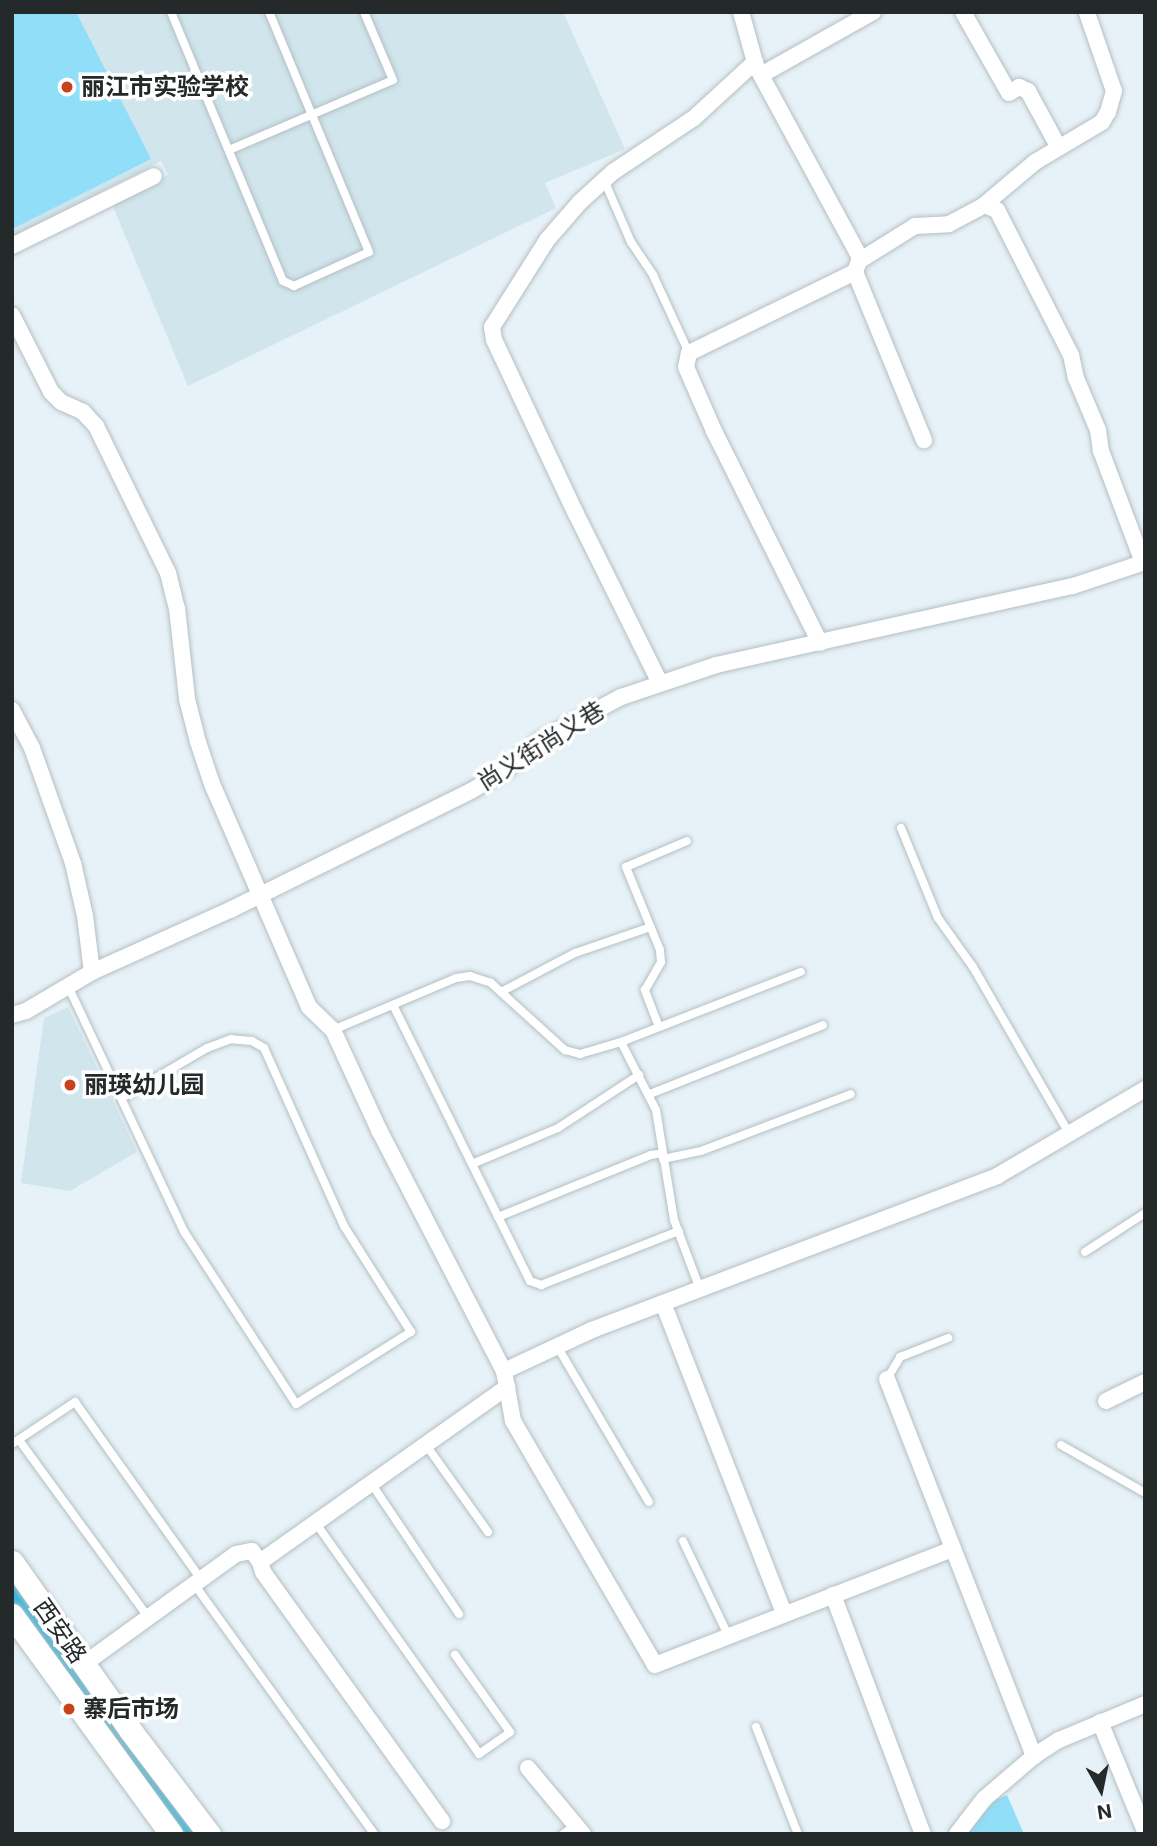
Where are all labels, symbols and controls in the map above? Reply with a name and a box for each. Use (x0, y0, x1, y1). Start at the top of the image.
place label: 丽江市实验学校 (81, 73, 249, 101)
marker: 丽江市实验学校 (59, 79, 75, 95)
street label: 尚义街尚义巷 (472, 696, 610, 796)
place label: 丽瑛幼儿园 (84, 1071, 204, 1099)
marker: 丽瑛幼儿园 (62, 1077, 78, 1093)
street label: 西安路 (28, 1593, 92, 1669)
place label: 寨后市场 (83, 1695, 179, 1723)
marker: 寨后市场 (61, 1701, 77, 1717)
north arrow (1066, 1755, 1136, 1825)
text: N (1095, 1799, 1113, 1824)

